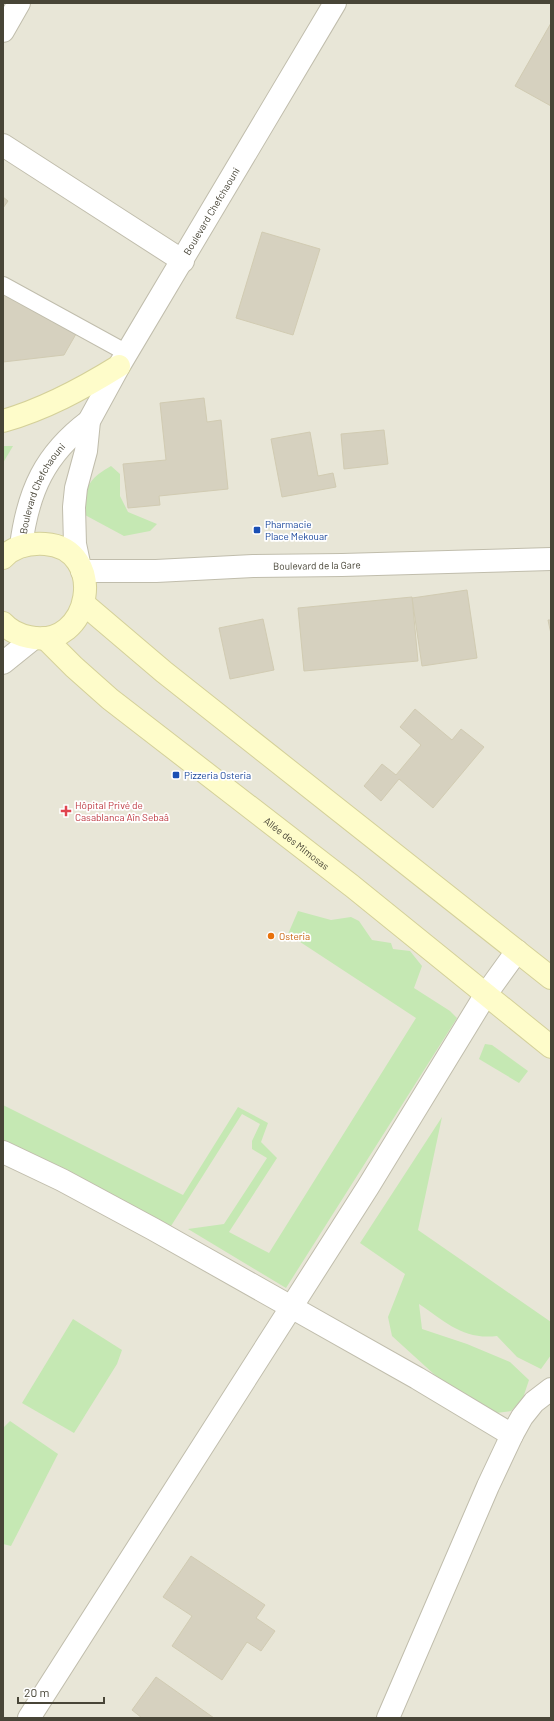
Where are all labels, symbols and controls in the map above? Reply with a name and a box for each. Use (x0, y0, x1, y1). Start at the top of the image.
street label: Boulevard Chefchaouni (181, 165, 242, 257)
street label: Boulevard Chefchaouni (17, 440, 67, 535)
place label: Pharmacie Place Mekouar (265, 518, 328, 542)
marker: Pharmacie Place Mekouar (252, 525, 262, 535)
street label: Boulevard de la Gare (273, 558, 361, 572)
place label: Pizzeria Osteria (184, 769, 251, 781)
marker: Pizzeria Osteria (171, 770, 181, 780)
place label: Hôpital Privé de Casablanca Aîn Sebaâ (75, 799, 169, 823)
marker: Hôpital Privé de Casablanca Aîn Sebaâ (60, 805, 72, 817)
street label: Allée des Mimosas (262, 814, 332, 872)
place label: Osteria (279, 930, 310, 942)
marker: Osteria (266, 931, 276, 941)
scale bar (18, 1679, 104, 1705)
text: 20 m (24, 1685, 50, 1699)

